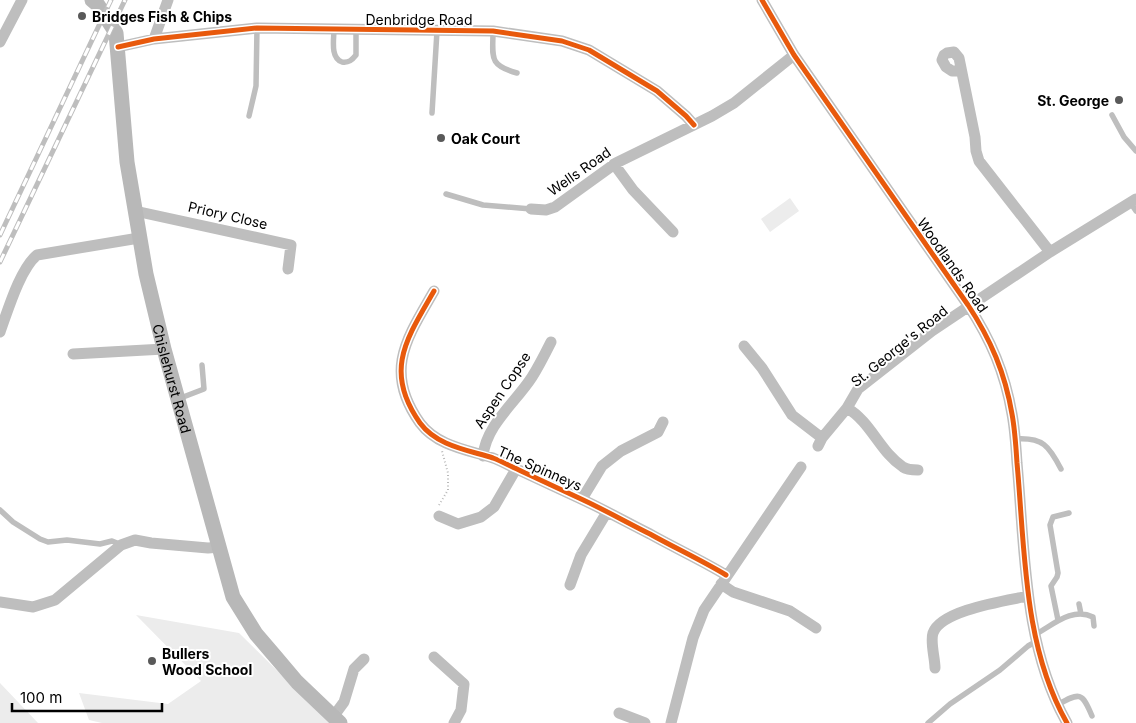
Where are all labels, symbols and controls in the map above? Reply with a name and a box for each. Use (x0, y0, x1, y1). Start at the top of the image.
place label: Bridges Fish & Chips (92, 8, 232, 25)
marker: Bridges Fish & Chips (76, 10, 88, 22)
street label: Denbridge Road (365, 11, 473, 28)
place label: St. George (1037, 92, 1109, 109)
marker: St. George (1113, 94, 1125, 106)
place label: Oak Court (451, 130, 520, 147)
marker: Oak Court (435, 132, 447, 144)
street label: Wells Road (544, 143, 614, 199)
street label: Priory Close (187, 198, 269, 232)
street label: Woodlands Road (914, 214, 992, 316)
street label: St. George's Road (847, 302, 951, 390)
street label: Chislehurst Road (150, 322, 195, 435)
street label: Aspen Copse (470, 348, 534, 432)
street label: The Spinneys (495, 442, 585, 494)
place label: Bullers Wood School (162, 645, 252, 678)
marker: Bullers Wood School (146, 655, 158, 667)
scale bar (12, 680, 162, 712)
text: 100 m (20, 688, 62, 707)

